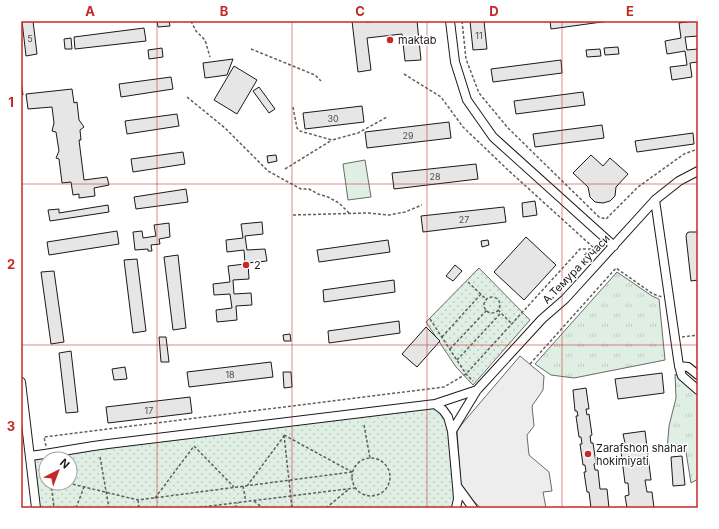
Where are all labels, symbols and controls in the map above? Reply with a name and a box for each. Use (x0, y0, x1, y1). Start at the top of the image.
text: A (85, 3, 95, 19)
text: B (220, 3, 229, 19)
text: C (355, 3, 365, 19)
text: D (489, 3, 499, 19)
text: E (626, 3, 634, 19)
house number: 11 (475, 30, 483, 41)
house number: 5 (27, 33, 33, 44)
place label: maktab (398, 33, 437, 47)
marker: maktab (385, 35, 395, 45)
text: 1 (8, 94, 14, 110)
house number: 30 (327, 113, 339, 124)
house number: 29 (402, 130, 414, 141)
house number: 28 (429, 171, 441, 182)
house number: 27 (459, 214, 469, 225)
street label: А.Темура кўчаси (539, 231, 613, 307)
text: 2 (7, 256, 15, 272)
place label: 2 (254, 258, 261, 272)
marker: 2 (241, 260, 251, 270)
house number: 18 (225, 369, 235, 380)
house number: 17 (145, 405, 153, 416)
text: 3 (7, 418, 15, 434)
place label: Zarafshon shahar hokimiyati (596, 441, 687, 468)
marker: Zarafshon shahar hokimiyati (583, 449, 593, 459)
north arrow (38, 451, 78, 491)
text: N (57, 456, 72, 472)

